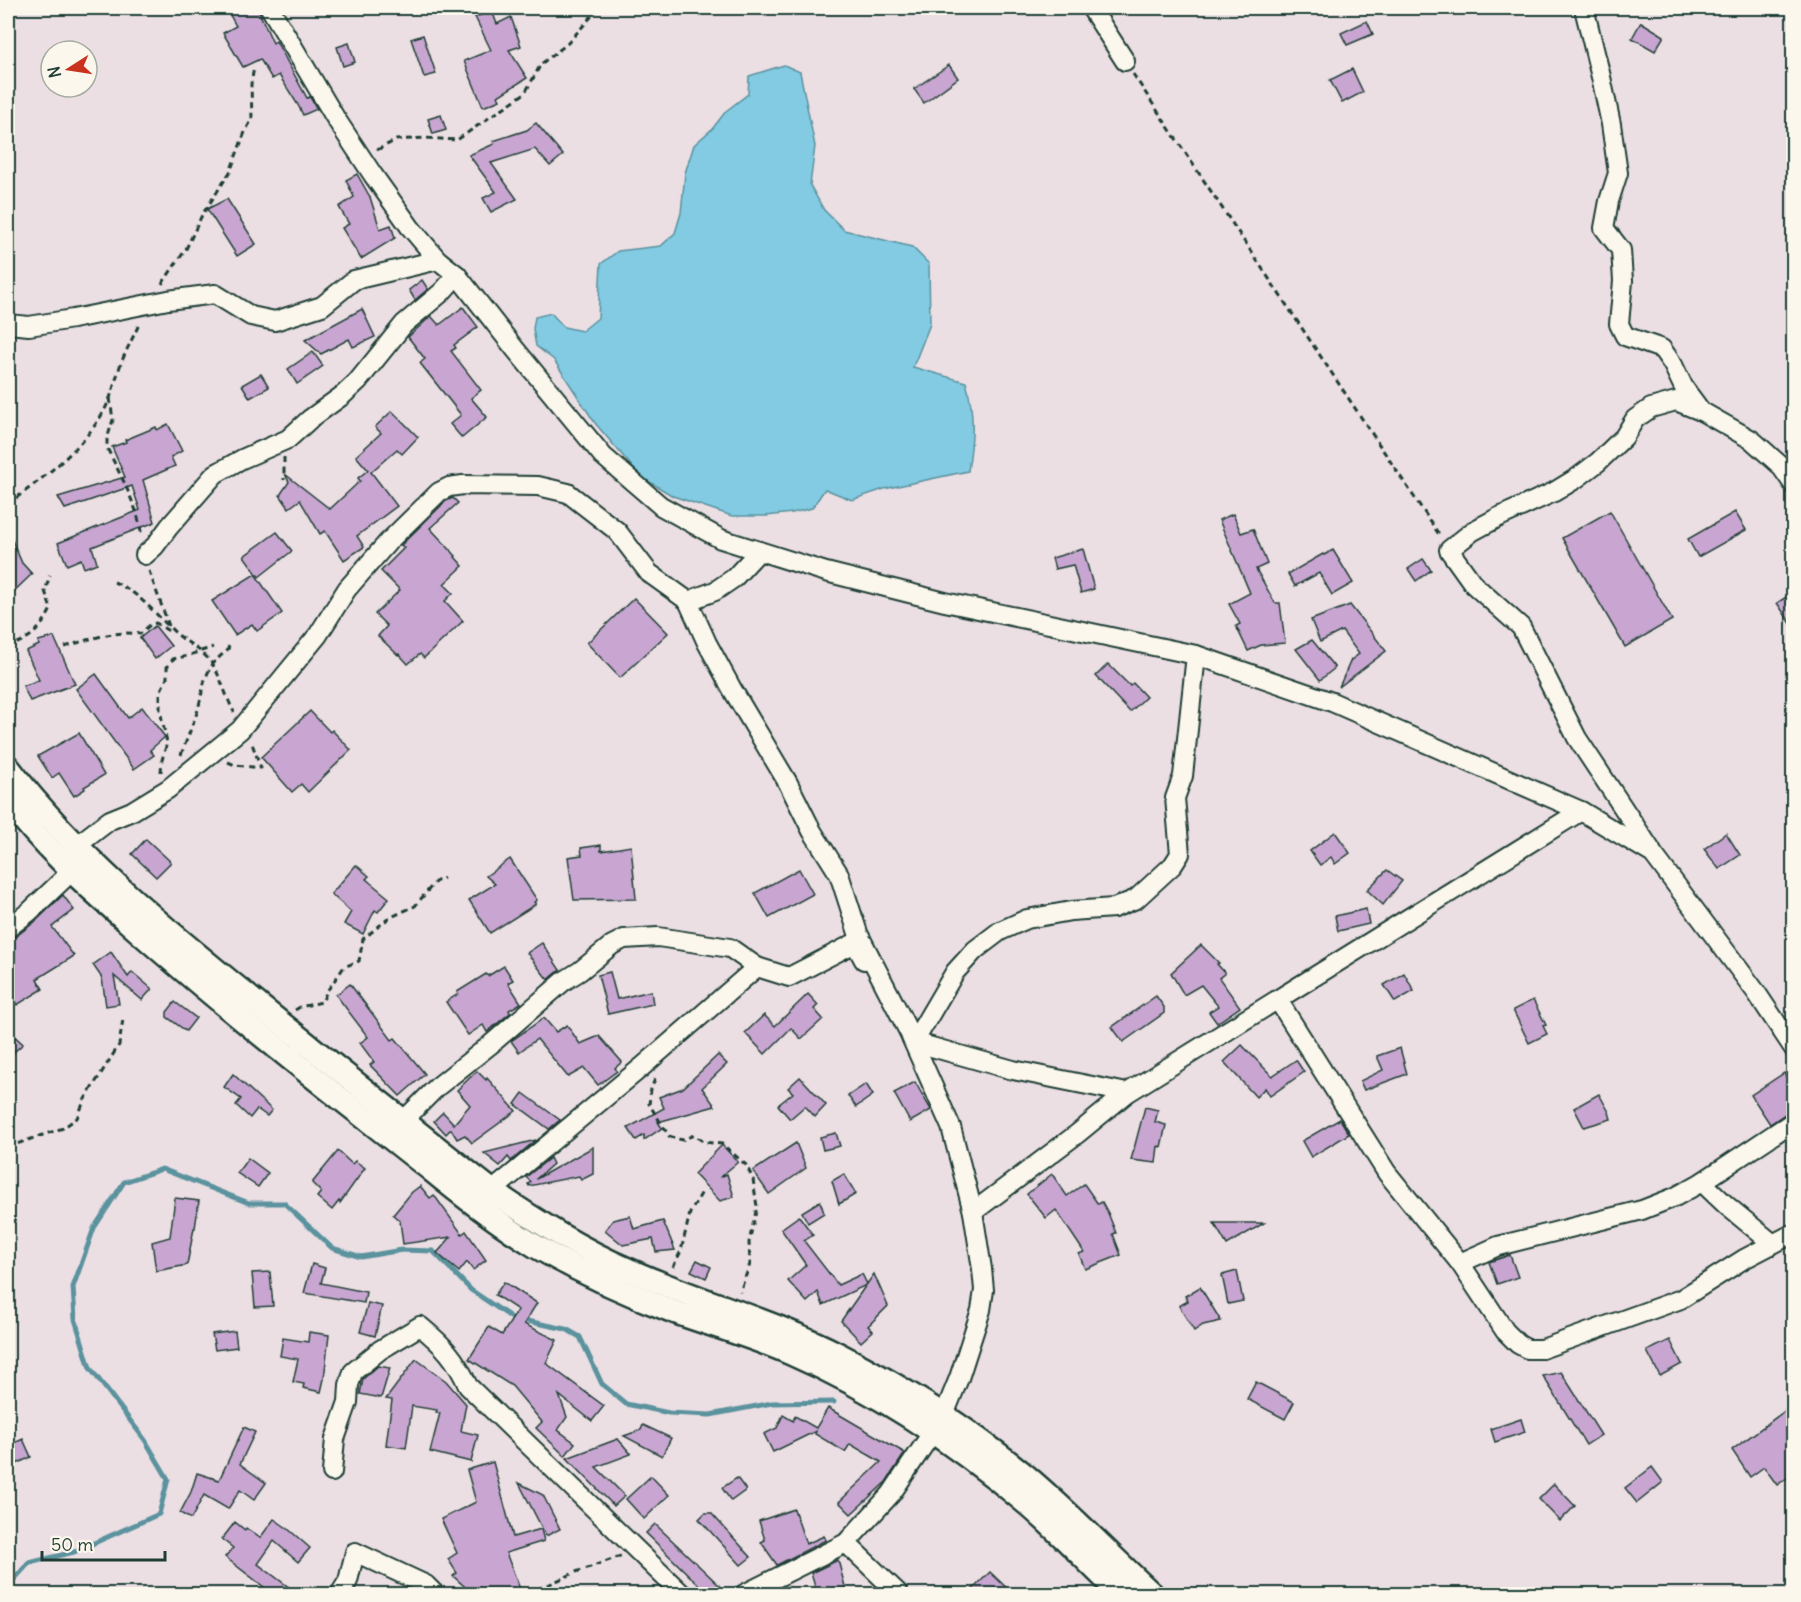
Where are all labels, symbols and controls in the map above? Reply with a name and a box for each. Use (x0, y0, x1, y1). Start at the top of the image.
north arrow (39, 39, 99, 99)
text: N (43, 65, 65, 80)
scale bar (42, 1524, 165, 1562)
text: 50 m (51, 1533, 93, 1556)

